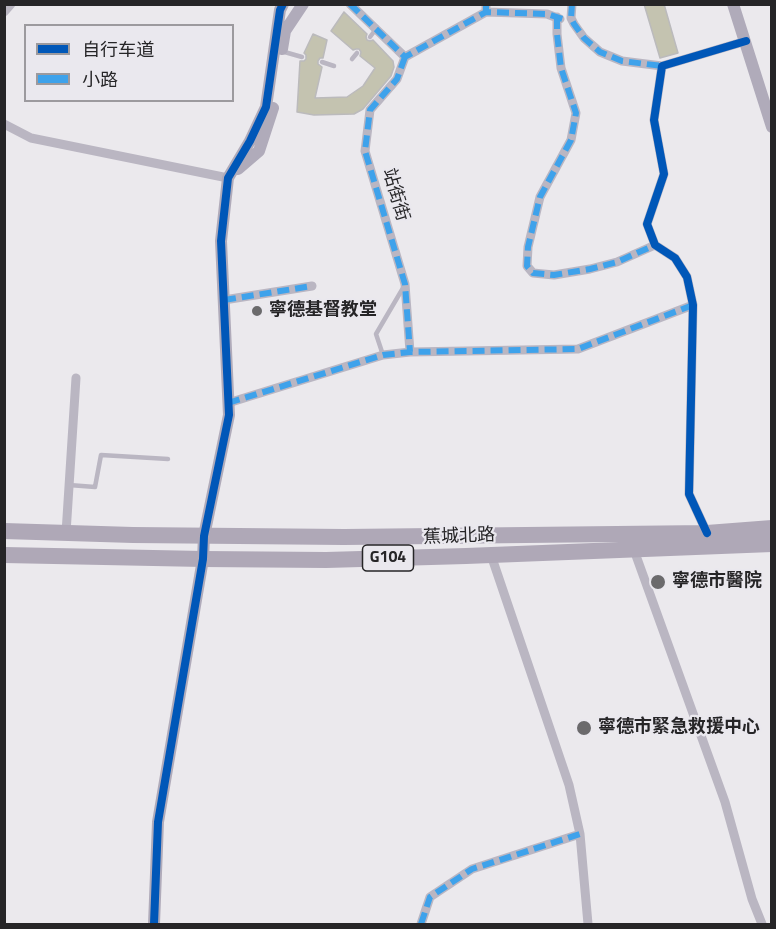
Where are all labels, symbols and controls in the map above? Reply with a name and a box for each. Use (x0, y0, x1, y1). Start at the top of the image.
legend (24, 24, 234, 102)
text: 自行车道 (82, 36, 154, 63)
text: 小路 (82, 66, 118, 93)
street label: 站街街 (377, 166, 413, 224)
place label: 寧德基督教堂 (269, 300, 377, 322)
marker: 寧德基督教堂 (250, 304, 264, 318)
street label: 蕉城北路 (423, 525, 495, 549)
road number: G104 (362, 545, 414, 571)
place label: 寧德市醫院 (672, 571, 762, 593)
marker: 寧德市醫院 (649, 573, 667, 591)
place label: 寧德市緊急救援中心 (598, 717, 760, 739)
marker: 寧德市緊急救援中心 (575, 719, 593, 737)

